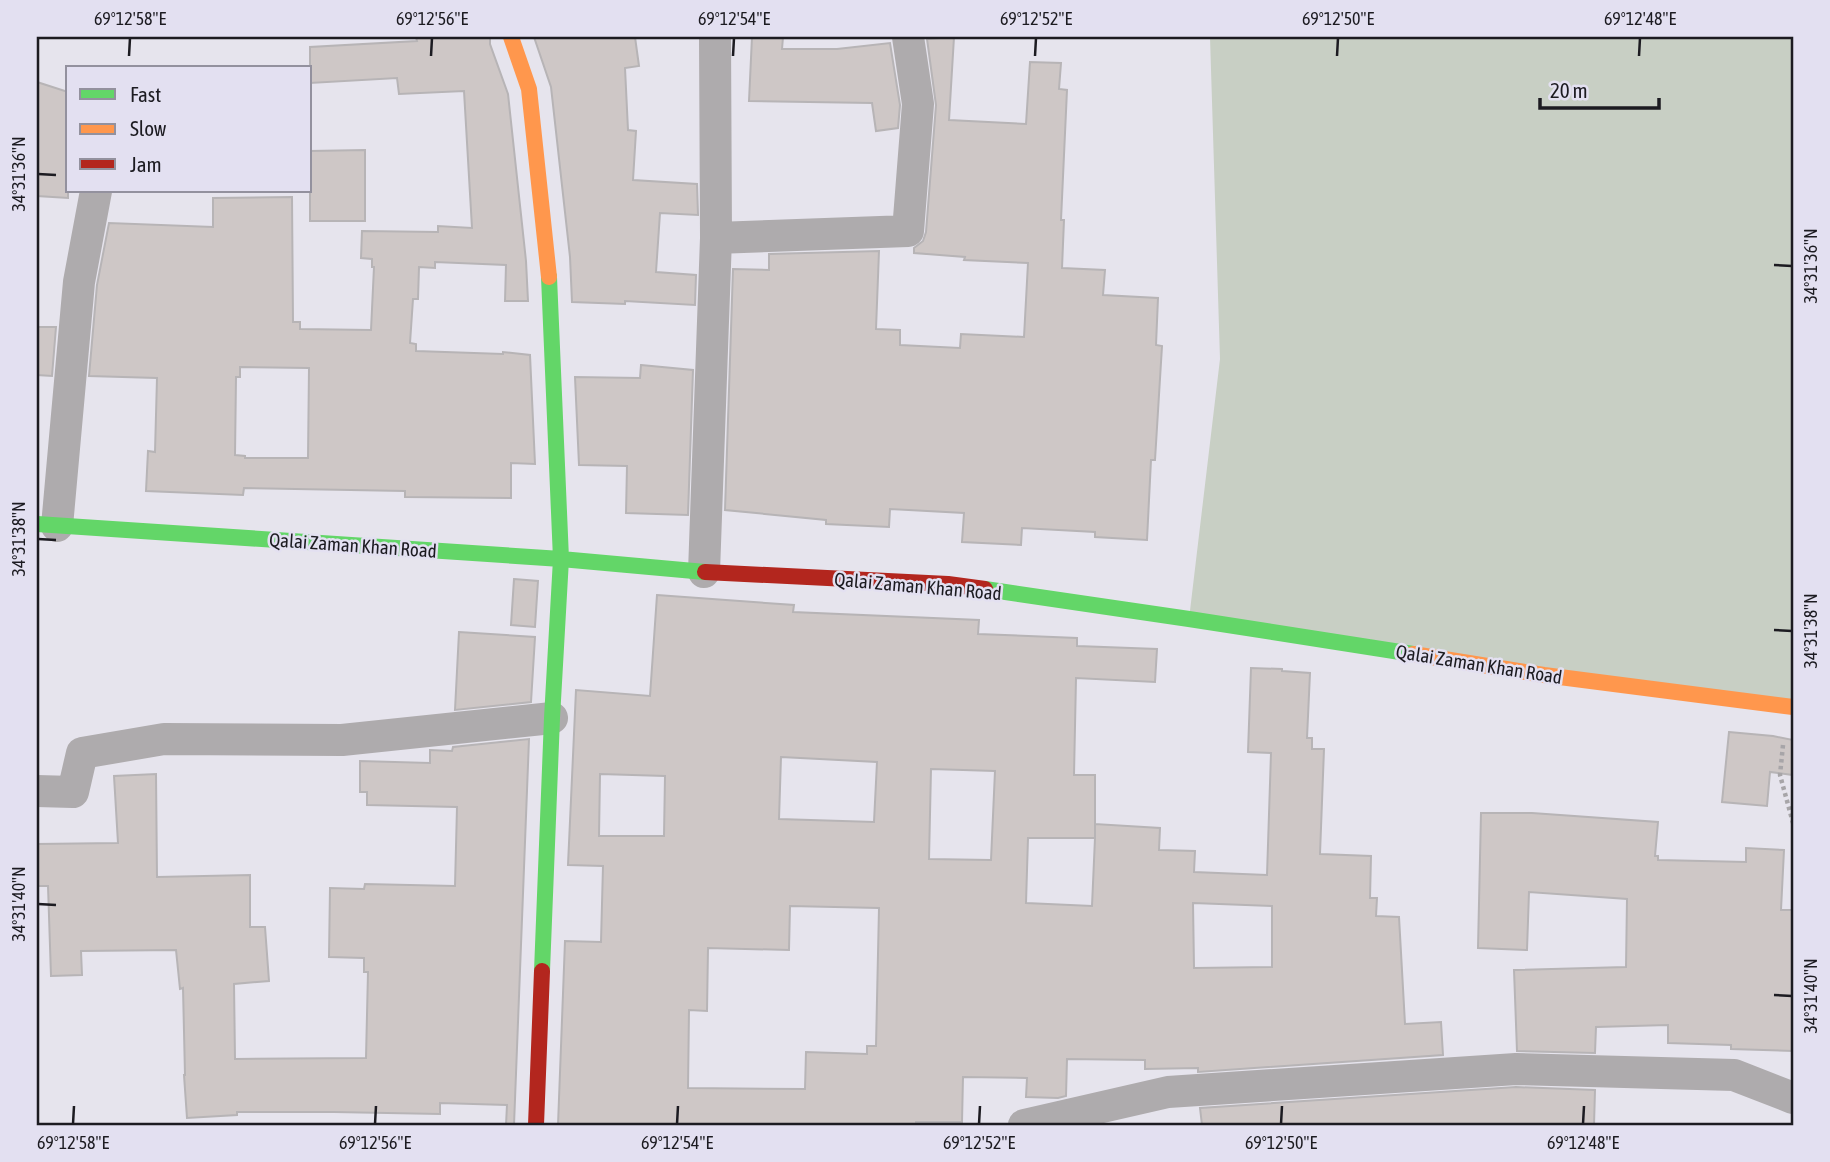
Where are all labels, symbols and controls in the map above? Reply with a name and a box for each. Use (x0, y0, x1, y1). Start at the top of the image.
text: 69°12'58"E (94, 8, 166, 29)
text: 69°12'56"E (396, 8, 468, 29)
text: 69°12'54"E (698, 8, 770, 29)
text: 69°12'52"E (1000, 8, 1072, 29)
text: 69°12'50"E (1302, 8, 1374, 29)
text: 69°12'48"E (1604, 8, 1676, 29)
legend (66, 66, 312, 192)
scale bar (1540, 66, 1658, 110)
text: 20 m (1550, 78, 1588, 102)
text: Fast (130, 82, 161, 106)
text: Slow (130, 116, 167, 140)
text: 34°31'36"N (8, 136, 29, 212)
text: Jam (130, 152, 162, 176)
text: 34°31'36"N (1800, 228, 1821, 304)
text: 34°31'38"N (8, 501, 29, 577)
street label: Qalai Zaman Khan Road (268, 528, 438, 562)
street label: Qalai Zaman Khan Road (833, 568, 1003, 604)
text: 34°31'38"N (1800, 593, 1821, 669)
street label: Qalai Zaman Khan Road (1394, 640, 1564, 688)
text: 34°31'40"N (8, 866, 29, 942)
text: 34°31'40"N (1800, 958, 1821, 1034)
text: 69°12'58"E (37, 1132, 109, 1153)
text: 69°12'56"E (339, 1132, 411, 1153)
text: 69°12'54"E (641, 1132, 713, 1153)
text: 69°12'52"E (943, 1132, 1015, 1153)
text: 69°12'50"E (1245, 1132, 1317, 1153)
text: 69°12'48"E (1547, 1132, 1619, 1153)

